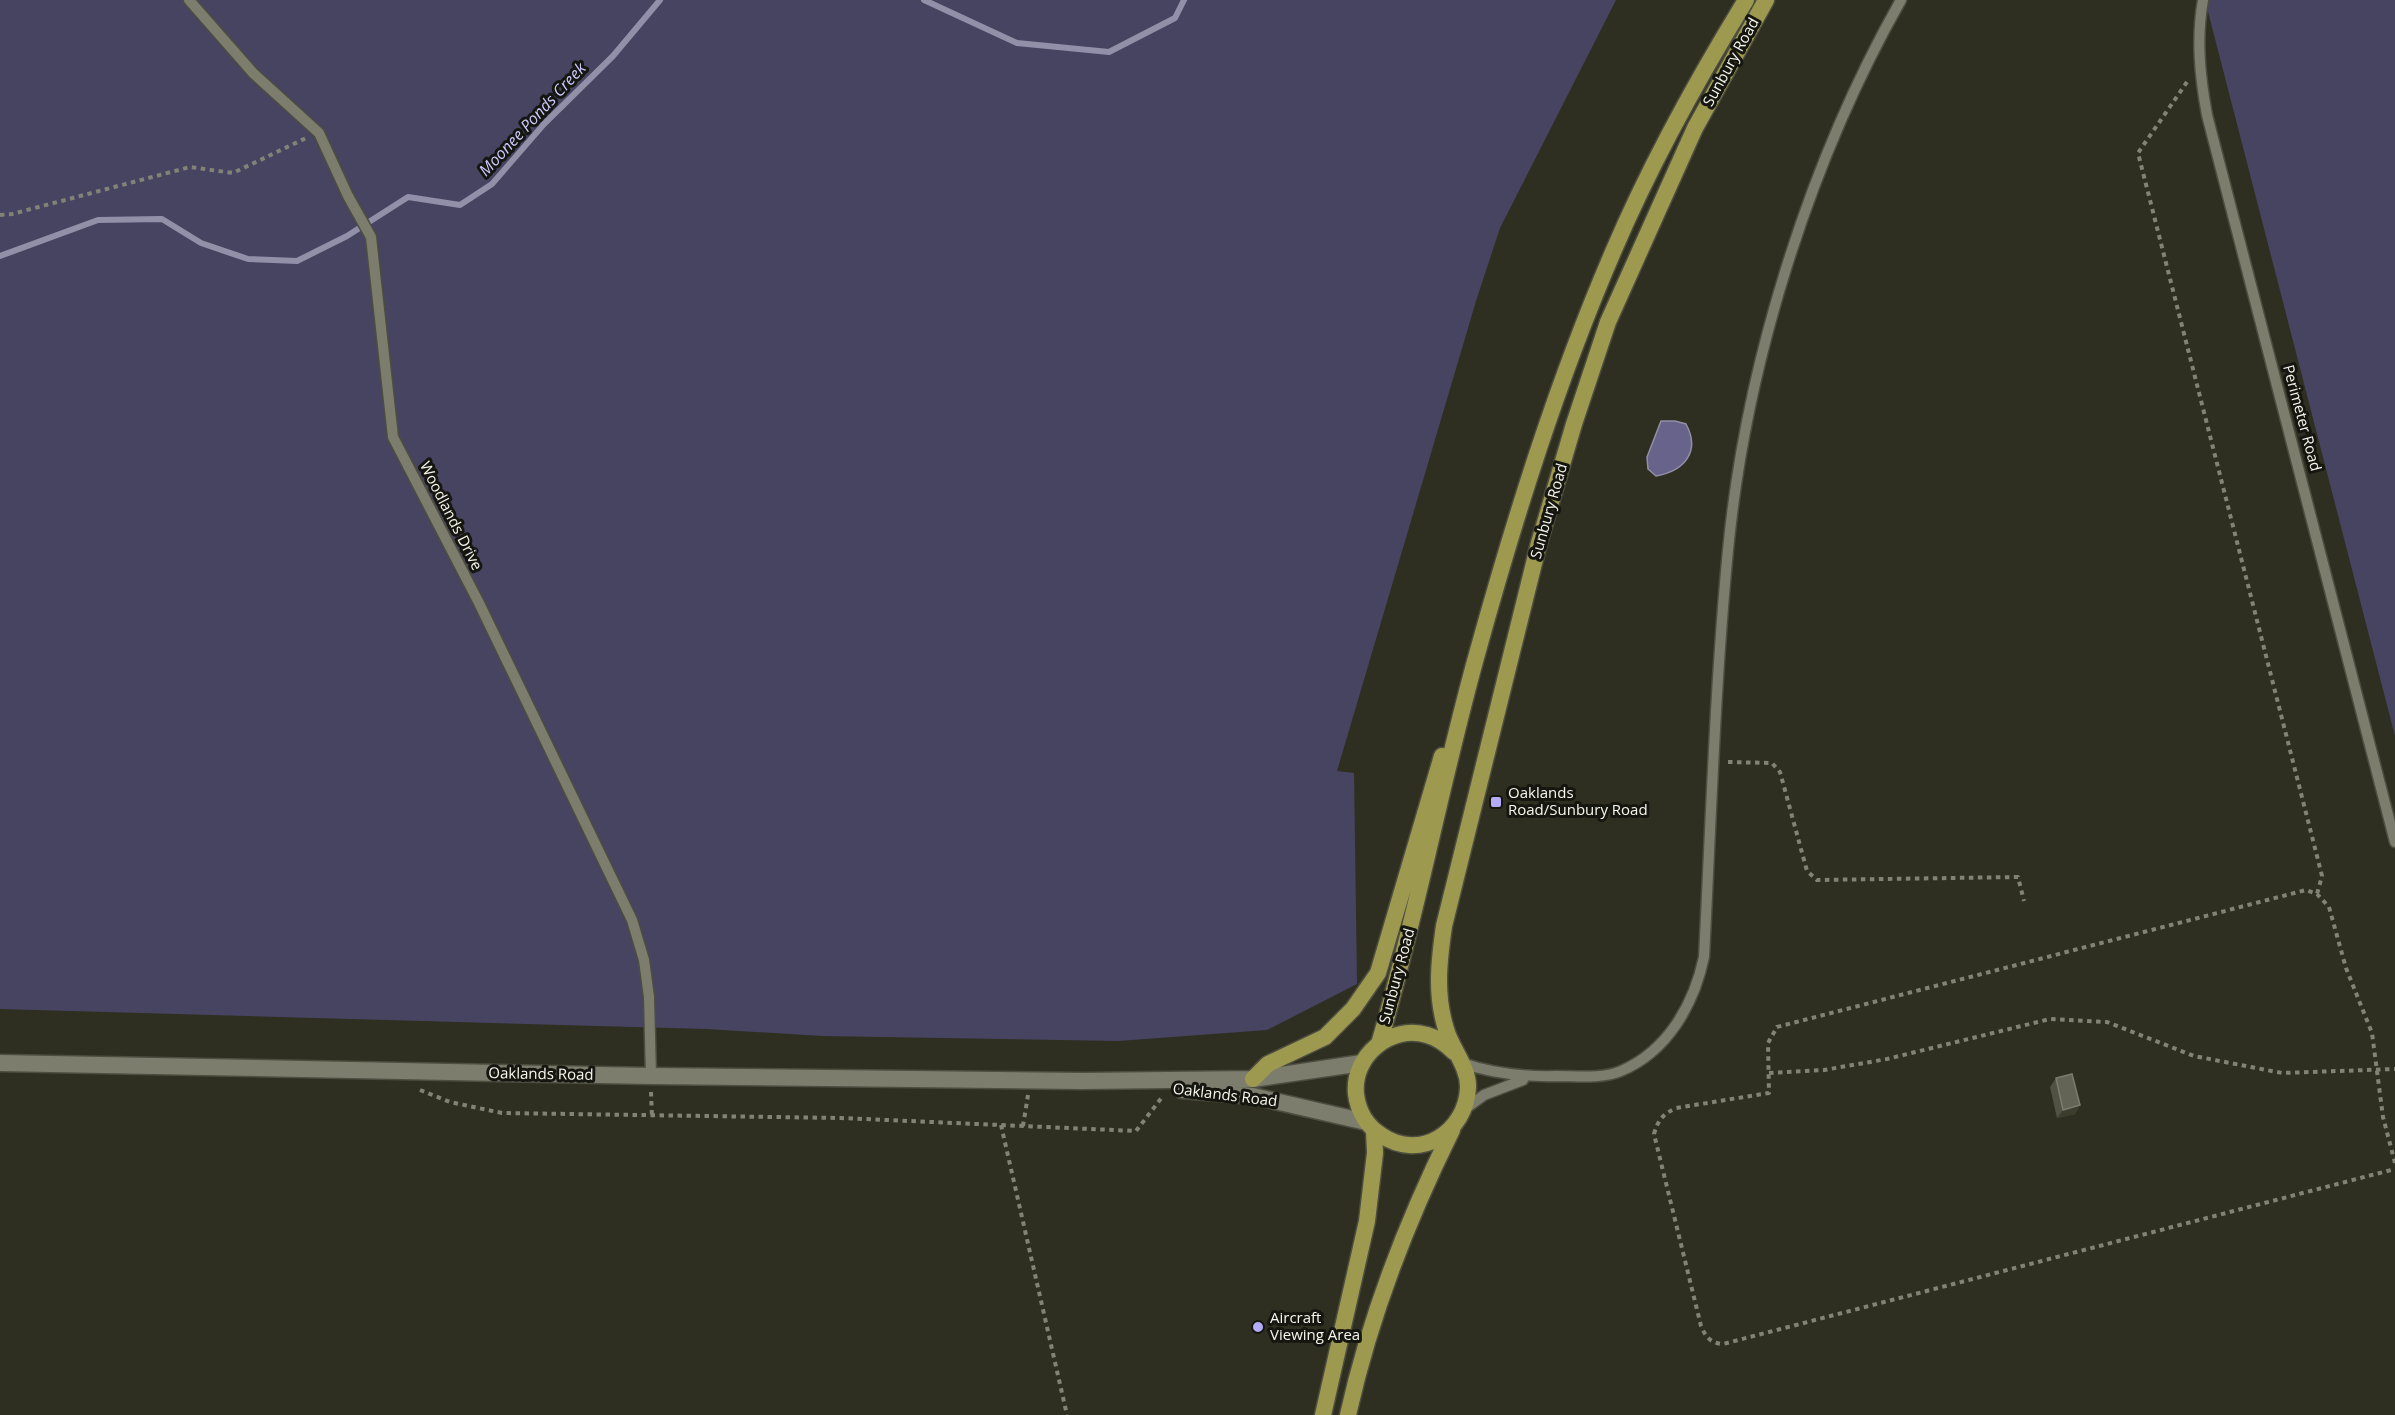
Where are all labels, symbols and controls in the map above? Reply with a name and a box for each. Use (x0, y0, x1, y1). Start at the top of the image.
street label: Sunbury Road (1698, 14, 1763, 109)
water label: Moonee Ponds Creek (474, 57, 591, 181)
street label: Perimeter Road (2279, 362, 2327, 473)
street label: Woodlands Drive (416, 458, 488, 573)
street label: Sunbury Road (1525, 461, 1571, 561)
place label: Oaklands Road/Sunbury Road (1508, 782, 1648, 819)
marker: Oaklands Road/Sunbury Road (1489, 795, 1503, 809)
street label: Sunbury Road (1374, 926, 1418, 1026)
street label: Oaklands Road (488, 1062, 594, 1084)
street label: Oaklands Road (1172, 1078, 1279, 1110)
place label: Aircraft Viewing Area (1270, 1307, 1360, 1344)
marker: Aircraft Viewing Area (1251, 1320, 1265, 1334)

